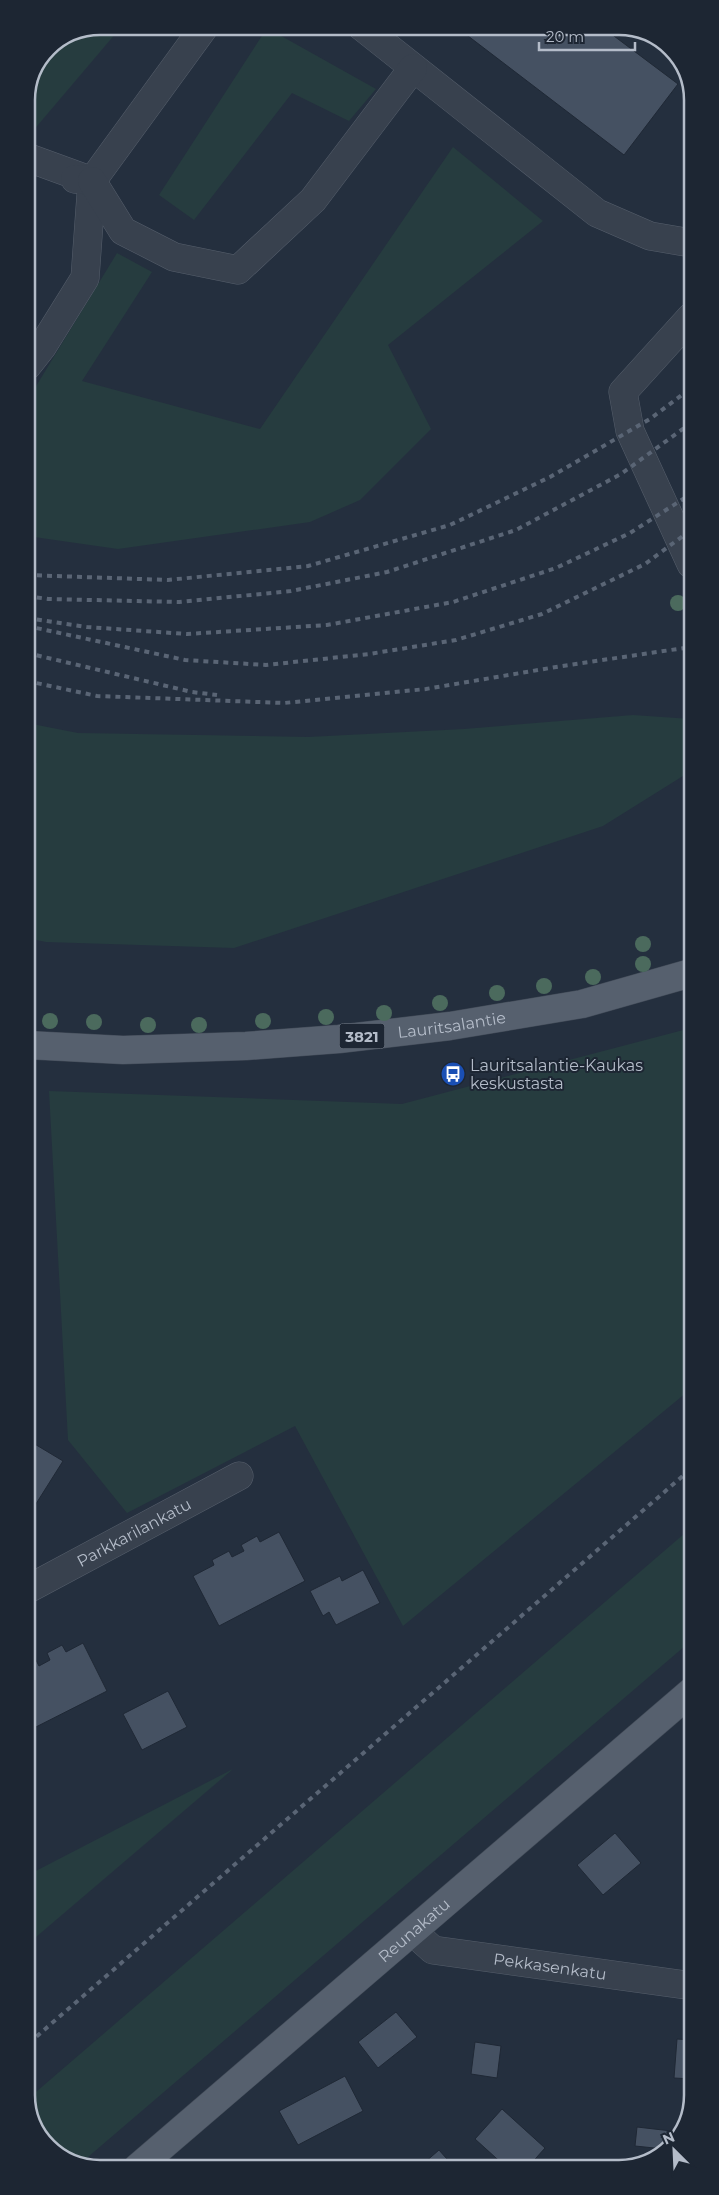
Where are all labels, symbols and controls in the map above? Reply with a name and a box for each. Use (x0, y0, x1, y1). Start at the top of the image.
scale bar (539, 20, 635, 52)
text: 20 m (546, 27, 584, 46)
street label: Lauritsalantie (397, 1007, 507, 1042)
road number: 3821 (340, 1024, 384, 1048)
place label: Lauritsalantie-Kaukas keskustasta (470, 1056, 643, 1093)
bus stop icon: Lauritsalantie-Kaukas keskustasta (440, 1061, 466, 1087)
street label: Parkkarilankatu (73, 1494, 194, 1571)
street label: Reunakatu (374, 1894, 454, 1966)
street label: Pekkasenkatu (492, 1949, 608, 1983)
north arrow (649, 2125, 699, 2175)
text: N (660, 2128, 678, 2149)

